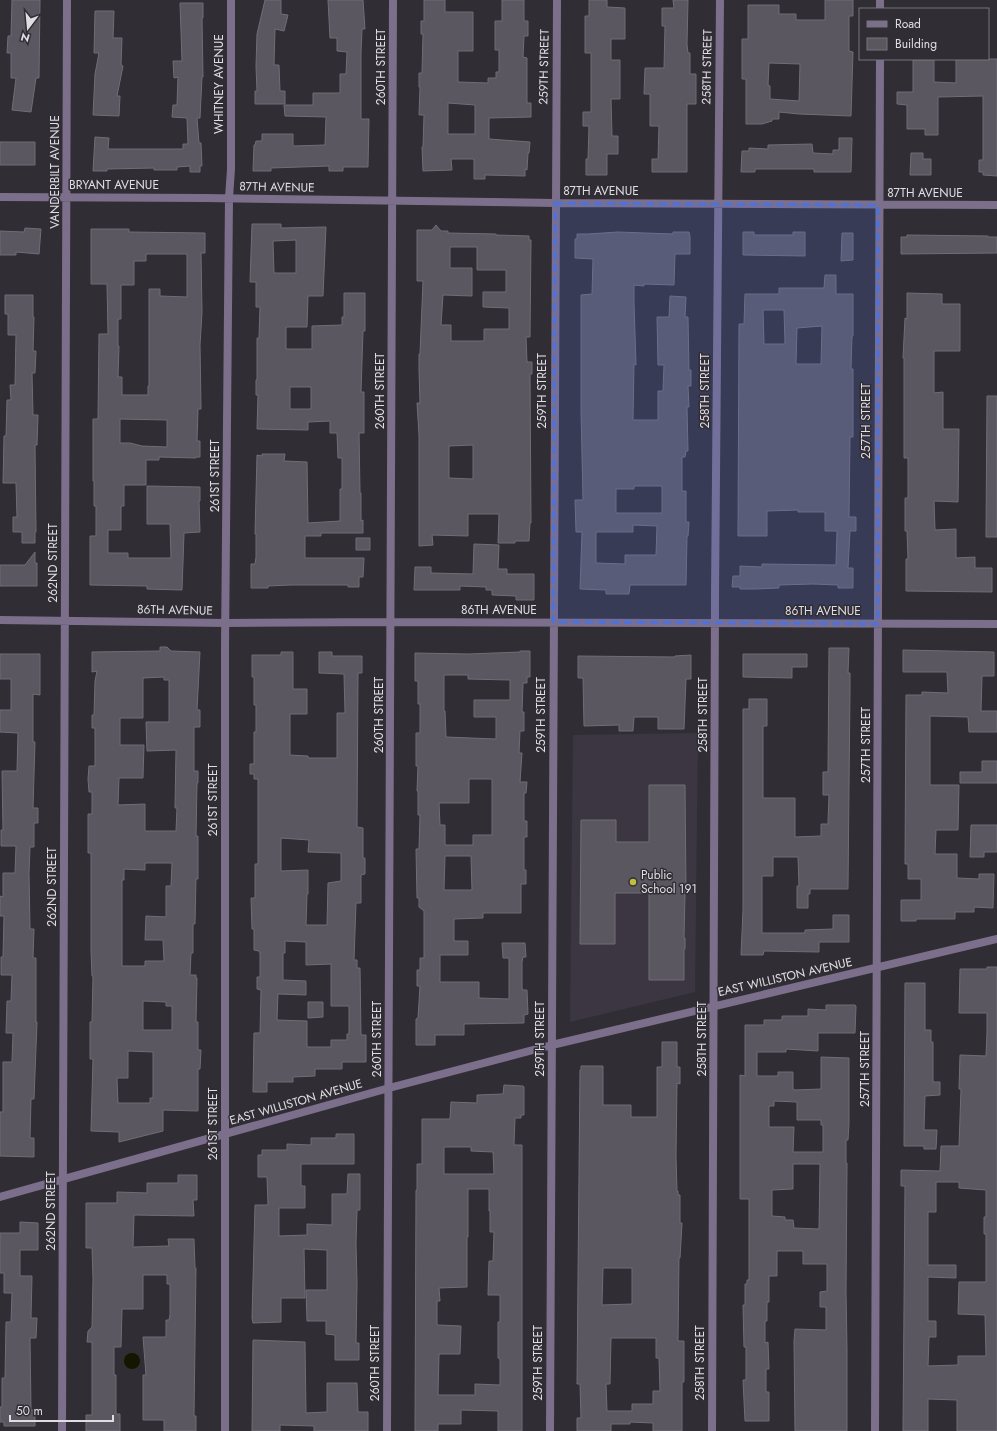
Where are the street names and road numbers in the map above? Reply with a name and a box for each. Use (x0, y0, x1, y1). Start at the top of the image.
street label: 260TH STREET (372, 28, 390, 105)
street label: 259TH STREET (534, 29, 554, 105)
street label: 258TH STREET (697, 29, 717, 105)
street label: WHITNEY AVENUE (210, 34, 228, 134)
street label: VANDERBILT AVENUE (46, 115, 64, 229)
street label: BRYANT AVENUE (69, 176, 159, 194)
street label: 87TH AVENUE (239, 177, 315, 197)
street label: 87TH AVENUE (563, 182, 639, 200)
street label: 87TH AVENUE (887, 184, 963, 202)
street label: 260TH STREET (371, 352, 389, 429)
street label: 259TH STREET (533, 353, 551, 429)
street label: 258TH STREET (696, 353, 714, 429)
street label: 257TH STREET (857, 383, 875, 459)
street label: 261ST STREET (206, 439, 224, 512)
street label: 262ND STREET (44, 523, 62, 603)
street label: 86TH AVENUE (137, 600, 213, 620)
street label: 86TH AVENUE (461, 601, 537, 619)
street label: 86TH AVENUE (785, 602, 861, 620)
street label: 260TH STREET (370, 676, 388, 753)
street label: 259TH STREET (532, 677, 550, 753)
street label: 258TH STREET (694, 677, 712, 753)
street label: 257TH STREET (857, 707, 875, 783)
street label: 261ST STREET (204, 763, 222, 836)
street label: 262ND STREET (43, 847, 61, 927)
street label: EAST WILLISTON AVENUE (716, 953, 854, 1001)
street label: 260TH STREET (368, 1000, 386, 1077)
street label: 259TH STREET (531, 1001, 549, 1077)
street label: 258TH STREET (693, 1001, 711, 1077)
street label: 257TH STREET (856, 1031, 874, 1107)
street label: EAST WILLISTON AVENUE (227, 1074, 365, 1130)
street label: 261ST STREET (204, 1087, 222, 1160)
street label: 262ND STREET (42, 1171, 60, 1251)
street label: 260TH STREET (366, 1324, 384, 1401)
street label: 259TH STREET (529, 1325, 547, 1401)
street label: 258TH STREET (691, 1325, 709, 1401)

